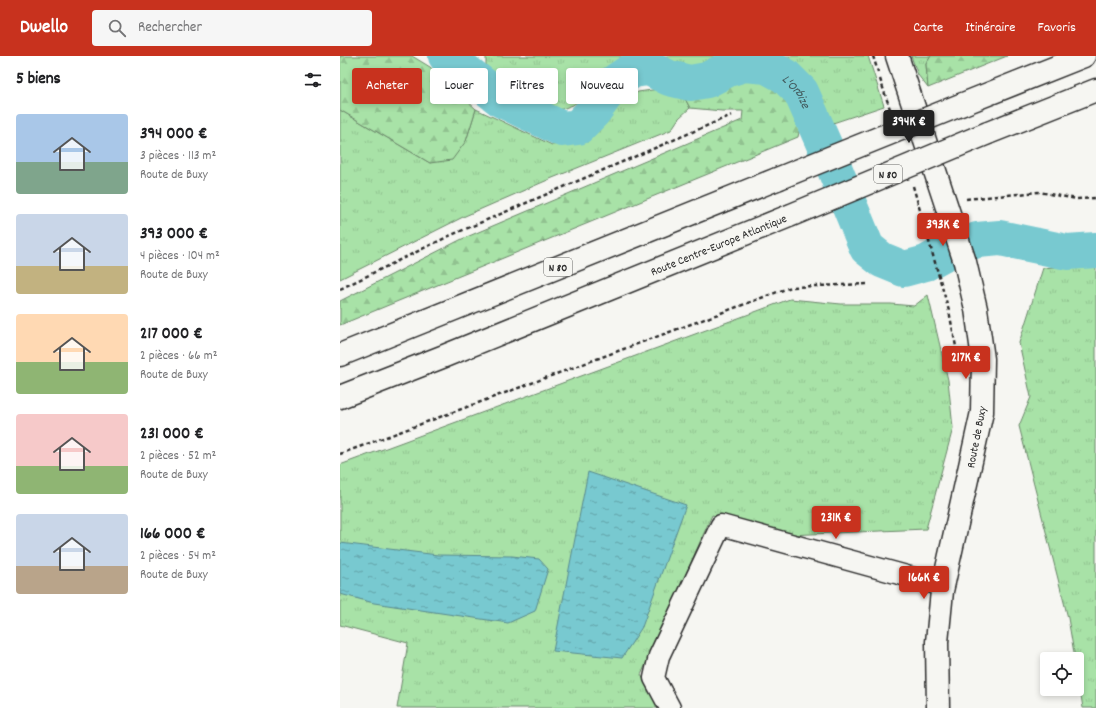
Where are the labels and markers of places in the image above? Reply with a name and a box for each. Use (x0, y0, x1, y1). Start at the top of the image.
pin: 394K € (876, 110, 942, 144)
pin: 393K € (910, 213, 976, 247)
pin: 217K € (933, 346, 999, 380)
pin: 231K € (803, 506, 869, 540)
pin: 166K € (891, 566, 957, 600)

